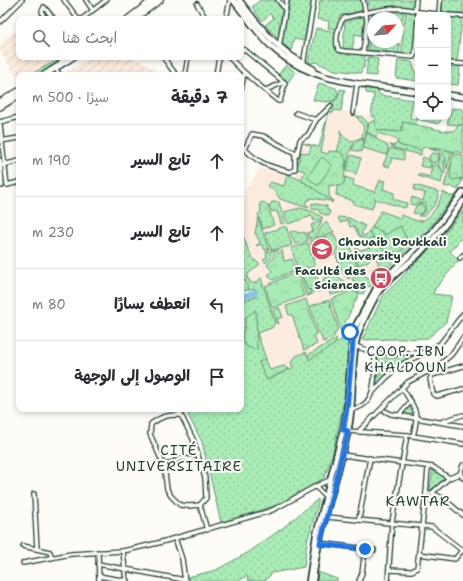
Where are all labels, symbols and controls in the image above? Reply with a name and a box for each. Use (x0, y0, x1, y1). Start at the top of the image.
north arrow (367, 12, 403, 48)
map controls (415, 12, 451, 120)
button: + (415, 12, 451, 48)
search box (16, 16, 244, 60)
icon: search (30, 27, 52, 49)
text: ابحث هنا (62, 28, 117, 48)
button: − (415, 48, 451, 84)
button: locate (415, 84, 451, 120)
text: 7 دقيقة (171, 86, 228, 108)
text: سيرًا · 500 m (32, 89, 109, 106)
text: تابع السير (131, 150, 190, 170)
icon: ahead (206, 150, 228, 172)
text: 190 m (32, 152, 71, 169)
text: تابع السير (131, 222, 190, 242)
icon: ahead (206, 222, 228, 244)
text: 230 m (32, 224, 74, 241)
place label: Chouaib Doukkali University (338, 234, 447, 264)
school or university icon: Chouaib Doukkali University (309, 236, 335, 262)
place label: Faculté des Sciences (295, 263, 366, 293)
bus stop icon: Faculté des Sciences (368, 265, 394, 291)
text: انعطف يسارًا (114, 294, 190, 314)
icon: left (206, 294, 228, 316)
text: 80 m (32, 296, 66, 313)
route start (341, 323, 359, 341)
district label: COOP. IBN KHALDOUN (364, 342, 448, 376)
text: الوصول إلى الوجهة (74, 366, 190, 386)
icon: arrive (206, 366, 228, 388)
district label: CITÉ UNIVERSITAIRE (116, 441, 242, 475)
district label: KAWTAR (386, 492, 450, 510)
route end (356, 540, 374, 558)

